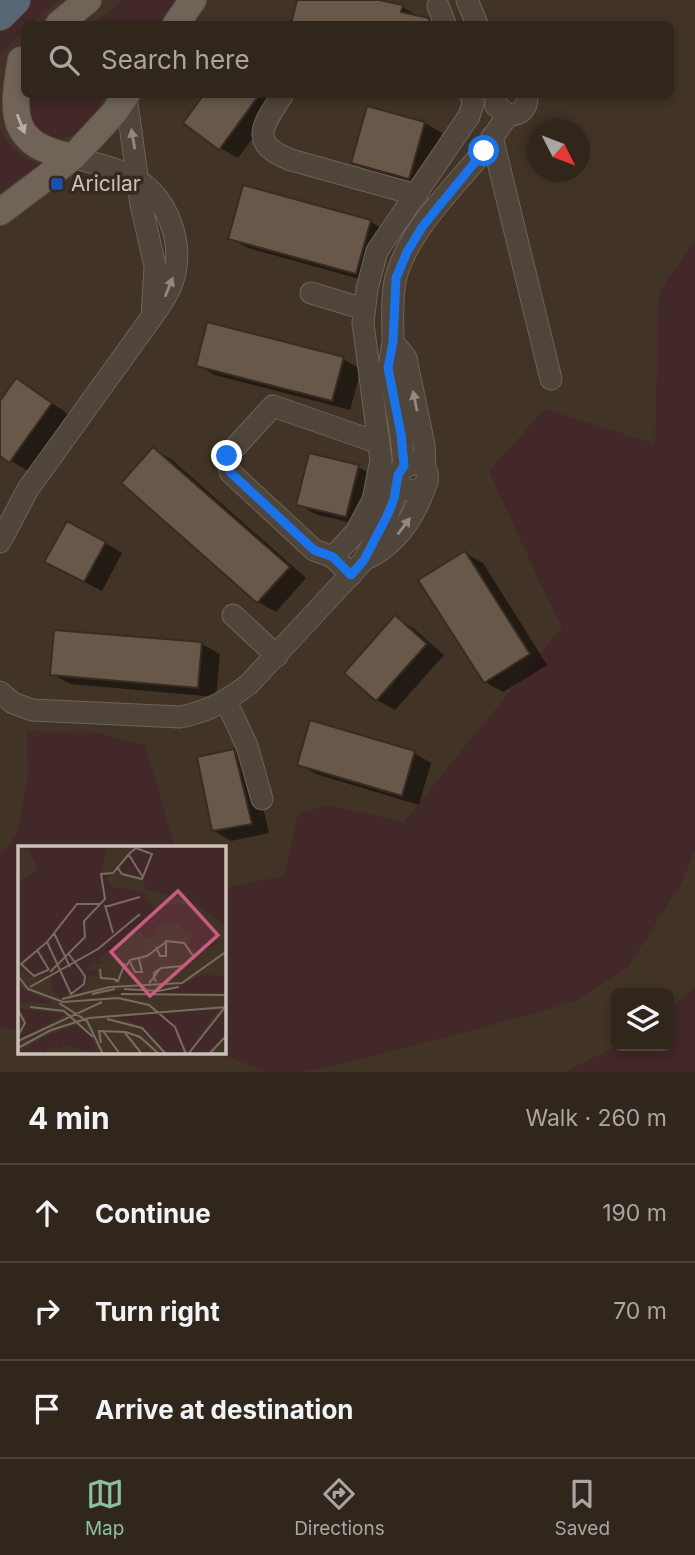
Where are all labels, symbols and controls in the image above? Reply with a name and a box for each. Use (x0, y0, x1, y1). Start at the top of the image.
search box (21, 21, 674, 98)
icon: search (45, 41, 83, 79)
text: Search here (101, 44, 250, 75)
one-way arrow (16, 114, 27, 135)
north arrow (527, 119, 590, 182)
one-way arrow (127, 128, 138, 150)
route start (468, 135, 499, 166)
place label: Aricılar (71, 171, 141, 196)
marker: Aricılar (49, 176, 65, 192)
one-way arrow (164, 277, 175, 298)
one-way arrow (410, 390, 421, 412)
route end (211, 440, 242, 471)
one-way arrow (397, 517, 411, 535)
inset map (18, 846, 226, 1054)
map controls (611, 988, 674, 1051)
button: layers (611, 988, 674, 1051)
text: 4 min (28, 1100, 110, 1136)
text: Walk · 260 m (525, 1104, 667, 1132)
icon: ahead (28, 1194, 66, 1232)
text: Continue (95, 1198, 211, 1229)
text: 190 m (602, 1199, 667, 1227)
icon: right (28, 1292, 66, 1330)
text: Turn right (95, 1296, 220, 1327)
text: 70 m (613, 1297, 667, 1325)
icon: arrive (28, 1390, 66, 1428)
text: Arrive at destination (95, 1394, 354, 1425)
tab: Map (85, 1475, 124, 1540)
tab: Directions (294, 1475, 385, 1540)
tab: Saved (554, 1475, 610, 1540)

